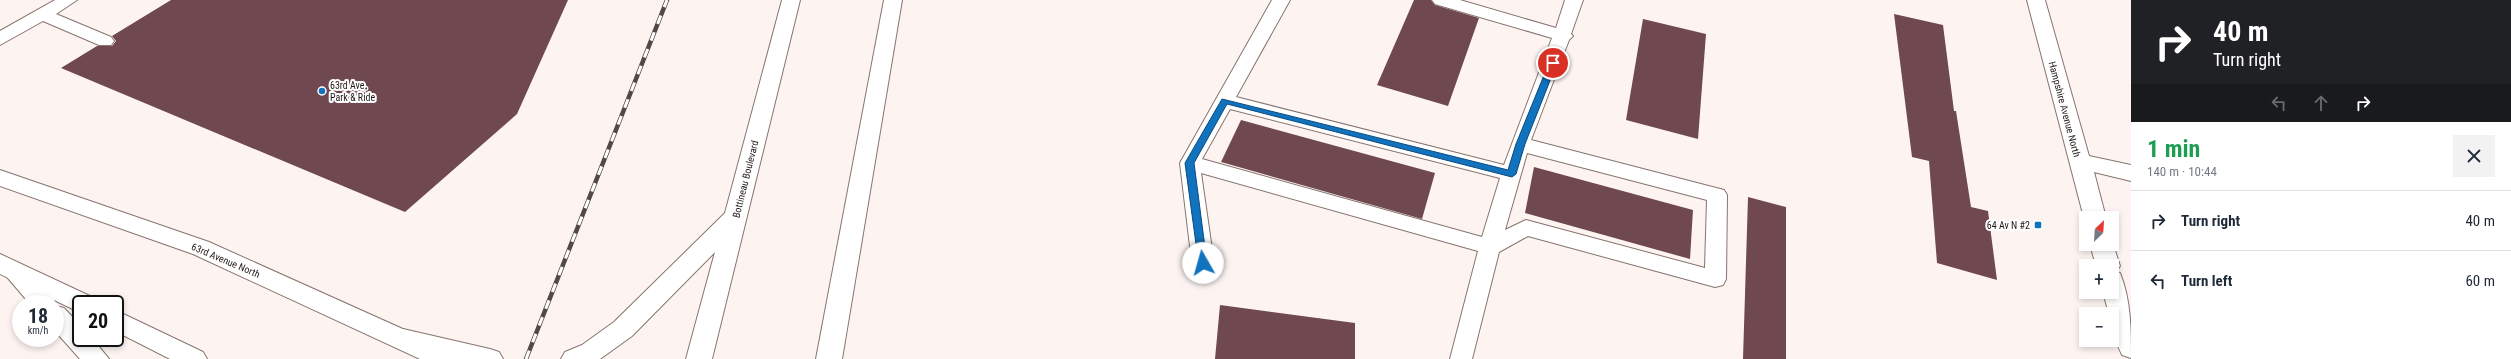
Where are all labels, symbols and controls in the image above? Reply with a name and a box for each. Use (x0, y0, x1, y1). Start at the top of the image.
text: 40 m (2213, 15, 2269, 48)
icon: right (2147, 16, 2199, 68)
pin (1536, 46, 1570, 80)
text: Turn right (2213, 49, 2281, 70)
icon: arrive (1542, 52, 1564, 74)
street label: Hampshire Avenue North (2046, 60, 2083, 158)
place label: 63rd Ave. Park & Ride (330, 80, 375, 103)
marker: 63rd Ave. Park & Ride (317, 86, 327, 96)
icon: left (2268, 92, 2290, 114)
icon: ahead (2310, 92, 2332, 114)
icon: right (2352, 92, 2374, 114)
text: 1 min (2147, 135, 2200, 163)
button: close (2453, 135, 2495, 177)
street label: Bottineau Boulevard (731, 139, 760, 219)
text: 140 m · 10:44 (2147, 164, 2217, 179)
icon: right (2147, 210, 2169, 232)
north arrow (2079, 211, 2119, 251)
map controls (2079, 211, 2119, 347)
text: Turn right (2181, 212, 2240, 230)
text: 40 m (2465, 212, 2495, 230)
place label: 64 Av N #2 (1987, 220, 2030, 231)
marker: 64 Av N #2 (2033, 220, 2043, 230)
street label: 63rd Avenue North (190, 241, 262, 280)
position arrow (1182, 242, 1224, 284)
button: + (2079, 259, 2119, 299)
icon: left (2147, 270, 2169, 292)
text: Turn left (2181, 272, 2232, 290)
text: 60 m (2465, 272, 2495, 290)
speed limit sign: 20 (72, 295, 124, 347)
text: 18 (28, 304, 48, 328)
button: − (2079, 307, 2119, 347)
text: km/h (28, 325, 48, 336)

